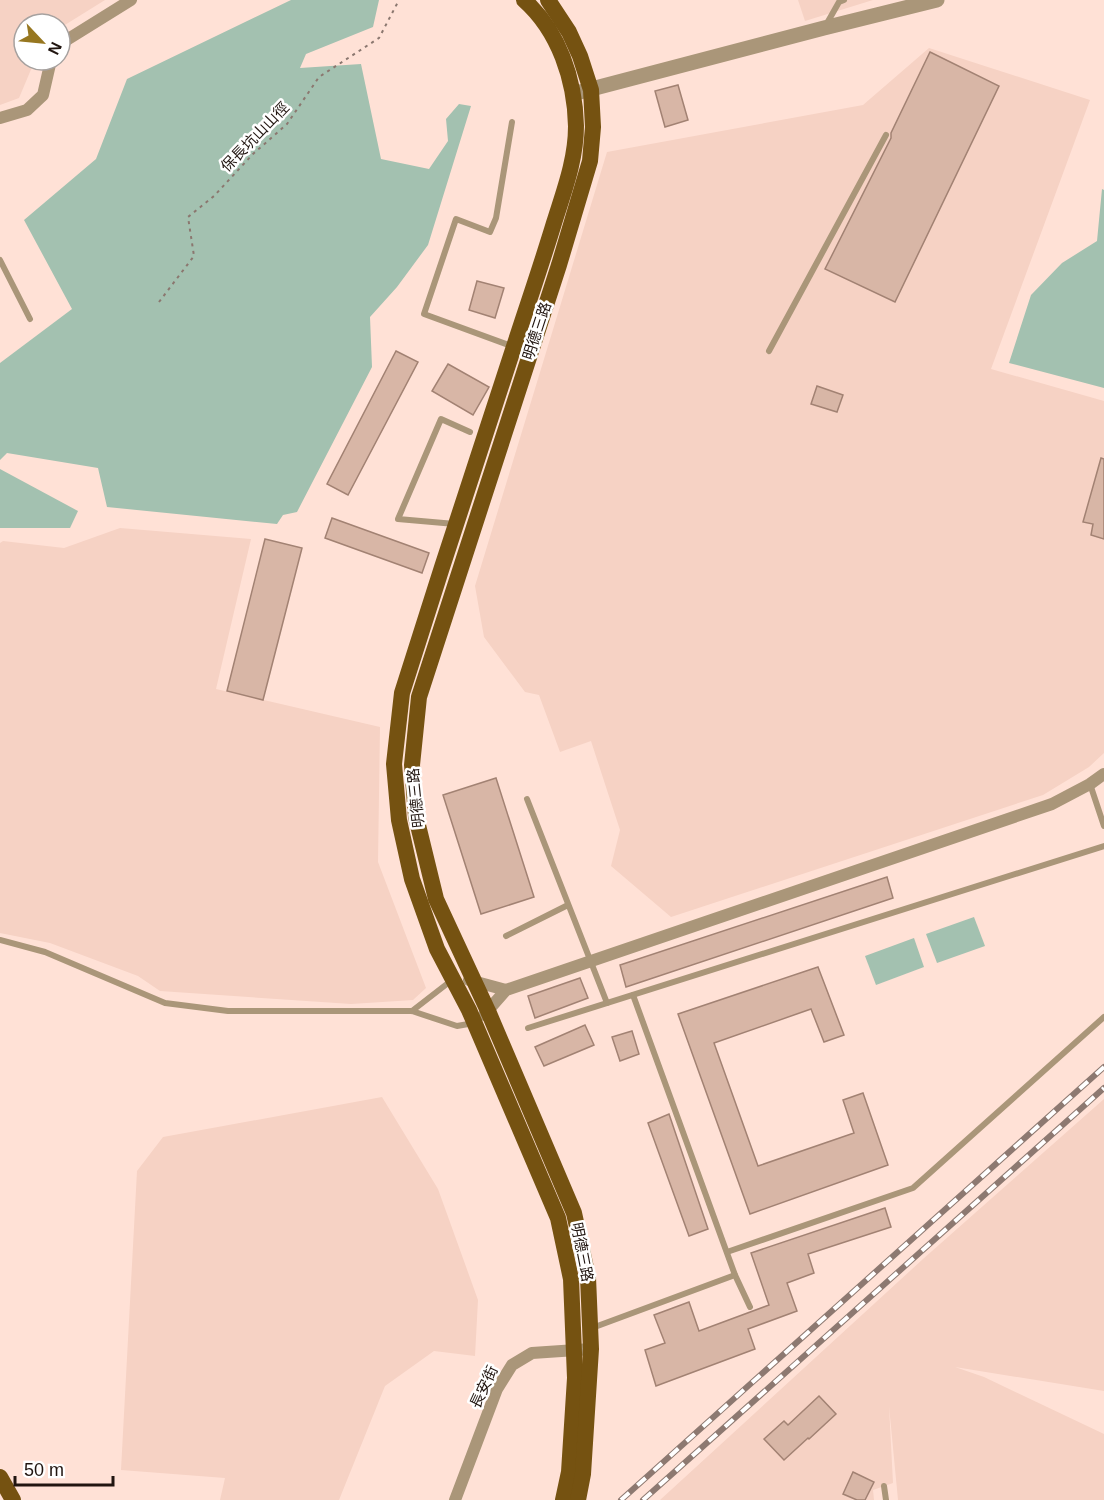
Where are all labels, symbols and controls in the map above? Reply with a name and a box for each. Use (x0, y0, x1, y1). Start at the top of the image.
north arrow (12, 12, 72, 72)
text: N (45, 39, 65, 57)
street label: 保長坑山山徑 (217, 98, 292, 175)
street label: 明德三路 (519, 300, 554, 362)
street label: 明德三路 (404, 767, 427, 829)
street label: 明德三路 (568, 1221, 597, 1283)
street label: 長安街 (466, 1363, 501, 1411)
scale bar (15, 1449, 112, 1487)
text: 50 m (24, 1460, 64, 1480)

